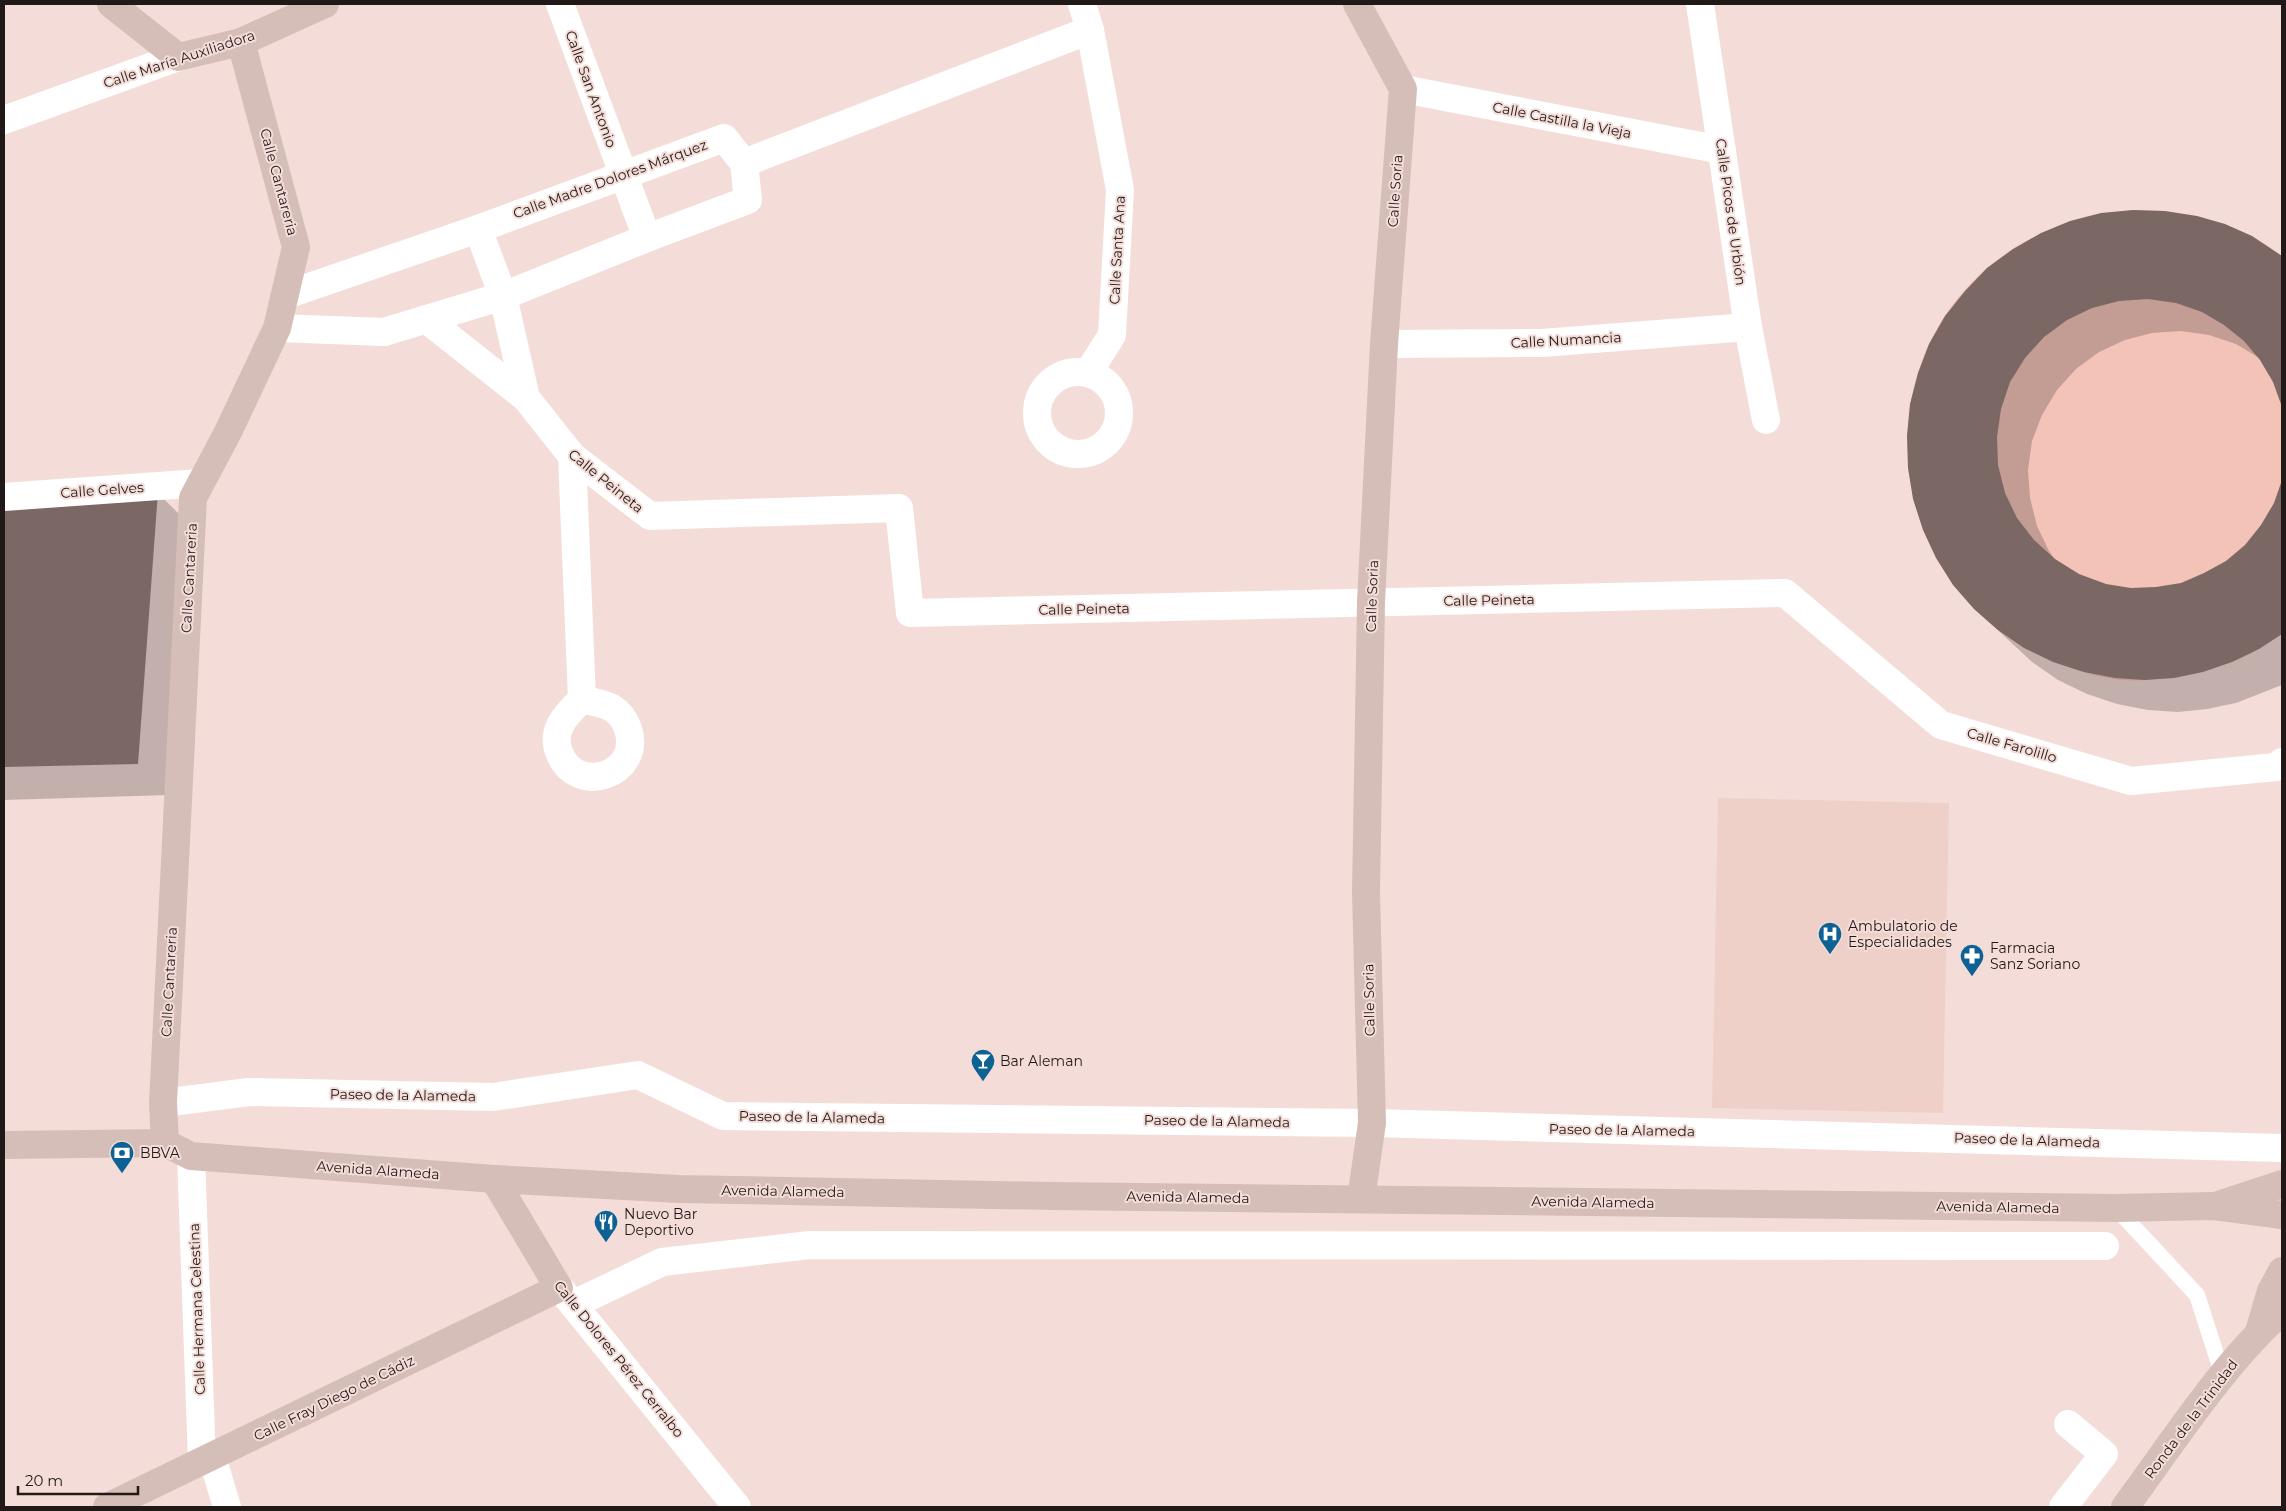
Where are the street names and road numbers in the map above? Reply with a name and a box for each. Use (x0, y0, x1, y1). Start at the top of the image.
street label: Calle María Auxiliadora (101, 26, 257, 92)
street label: Calle San Antonio (561, 28, 621, 150)
street label: Calle Castilla la Vieja (1491, 98, 1633, 142)
street label: Calle Cantareria (256, 126, 302, 238)
street label: Calle Madre Dolores Márquez (511, 135, 709, 223)
street label: Calle Picos de Urbión (1712, 137, 1750, 287)
street label: Calle Soria (1383, 154, 1407, 228)
street label: Calle Santa Ana (1105, 195, 1129, 305)
street label: Calle Numancia (1510, 328, 1622, 352)
street label: Calle Peineta (565, 445, 647, 517)
street label: Calle Gelves (60, 478, 144, 502)
street label: Calle Cantareria (177, 522, 201, 634)
street label: Calle Soria (1362, 559, 1382, 633)
street label: Calle Peineta (1443, 590, 1535, 610)
street label: Calle Peineta (1038, 599, 1130, 619)
street label: Calle Farolillo (1965, 724, 2059, 766)
street label: Calle Cantareria (157, 926, 181, 1038)
street label: Calle Soria (1359, 964, 1379, 1036)
street label: Paseo de la Alameda (330, 1085, 476, 1105)
street label: Paseo de la Alameda (739, 1107, 885, 1127)
street label: Paseo de la Alameda (1144, 1111, 1290, 1131)
street label: Paseo de la Alameda (1549, 1120, 1695, 1140)
street label: Paseo de la Alameda (1954, 1128, 2100, 1152)
street label: Avenida Alameda (316, 1157, 440, 1183)
street label: Avenida Alameda (721, 1181, 845, 1201)
street label: Avenida Alameda (1126, 1187, 1250, 1207)
street label: Avenida Alameda (1531, 1192, 1655, 1212)
street label: Avenida Alameda (1936, 1197, 2060, 1217)
street label: Calle Hermana Celestina (185, 1223, 209, 1395)
street label: Calle Dolores Pérez Cerralbo (550, 1277, 688, 1441)
street label: Calle Fray Diego de Cádiz (251, 1351, 417, 1445)
street label: Ronda de la Trinidad (2140, 1356, 2242, 1482)

